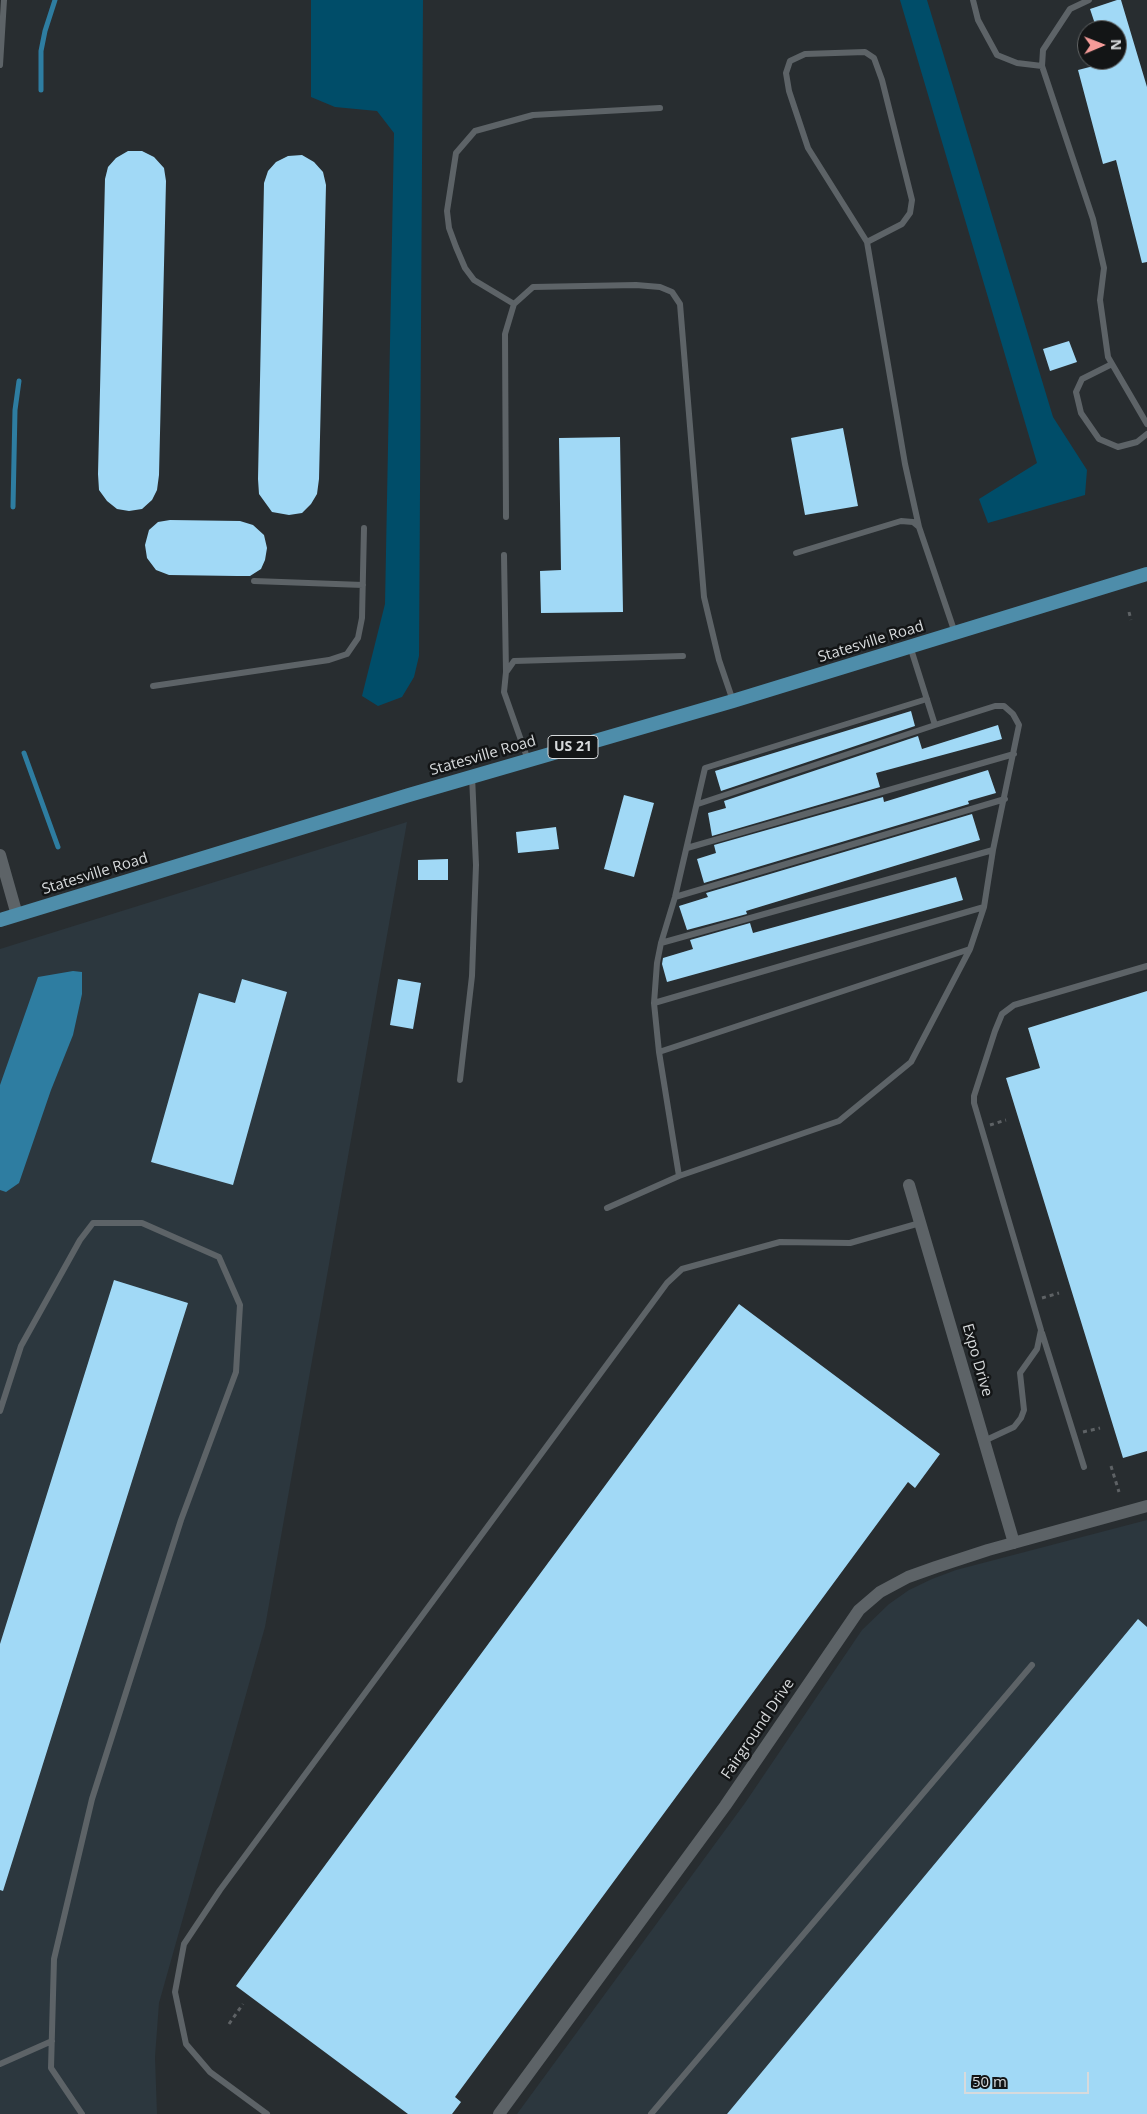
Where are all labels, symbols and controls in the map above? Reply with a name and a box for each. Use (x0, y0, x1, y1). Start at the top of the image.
north arrow (1077, 20, 1127, 70)
text: N (1107, 39, 1126, 51)
street label: Statesville Road (816, 617, 926, 667)
street label: Statesville Road (428, 732, 538, 780)
road number: US 21 (548, 736, 598, 759)
street label: Statesville Road (40, 849, 150, 899)
street label: Expo Drive (958, 1321, 996, 1399)
street label: Fairground Drive (718, 1675, 798, 1783)
scale bar (967, 2062, 1092, 2094)
text: 50 m (972, 2071, 1007, 2091)

